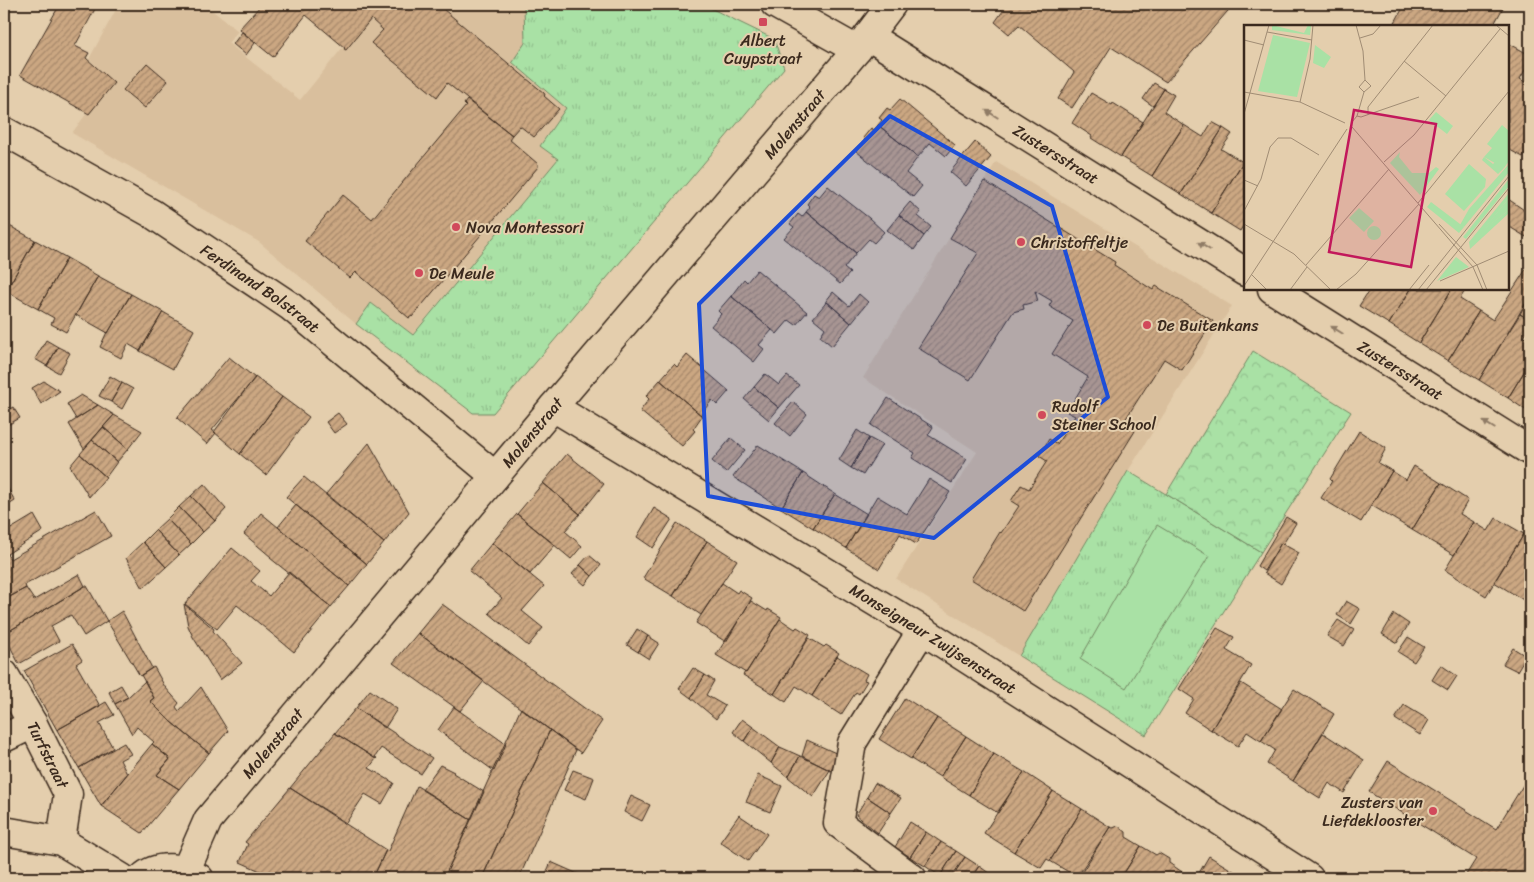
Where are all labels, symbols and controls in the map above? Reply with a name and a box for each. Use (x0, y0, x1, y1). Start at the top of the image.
marker: Albert Cuypstraat (757, 16, 769, 28)
inset map (1244, 25, 1509, 290)
place label: Albert Cuypstraat (724, 26, 803, 73)
street label: Molenstraat (756, 82, 834, 166)
one-way arrow (985, 109, 999, 118)
street label: Zustersstraat (1007, 116, 1105, 192)
place label: Nova Montessori (466, 213, 584, 242)
marker: Nova Montessori (450, 221, 462, 233)
place label: Christoffeltje (1031, 228, 1128, 257)
street label: Ferdinand Bolstraat (194, 236, 327, 341)
marker: Christoffeltje (1015, 236, 1027, 248)
one-way arrow (1197, 242, 1210, 251)
place label: De Meule (429, 259, 494, 288)
marker: De Meule (413, 267, 425, 279)
place label: De Buitenkans (1157, 311, 1259, 340)
marker: De Buitenkans (1141, 319, 1153, 331)
one-way arrow (1330, 325, 1343, 334)
street label: Zustersstraat (1352, 332, 1449, 408)
street label: Molenstraat (494, 390, 571, 474)
place label: Rudolf Steiner School (1052, 392, 1156, 439)
marker: Rudolf Steiner School (1036, 409, 1048, 421)
one-way arrow (1482, 421, 1496, 430)
street label: Monseigneur Zwijsenstraat (844, 575, 1022, 702)
street label: Molenstraat (234, 701, 312, 785)
street label: Turfstraat (19, 716, 77, 794)
place label: Zusters van Liefdeklooster (1322, 788, 1424, 835)
marker: Zusters van Liefdeklooster (1427, 805, 1439, 817)

